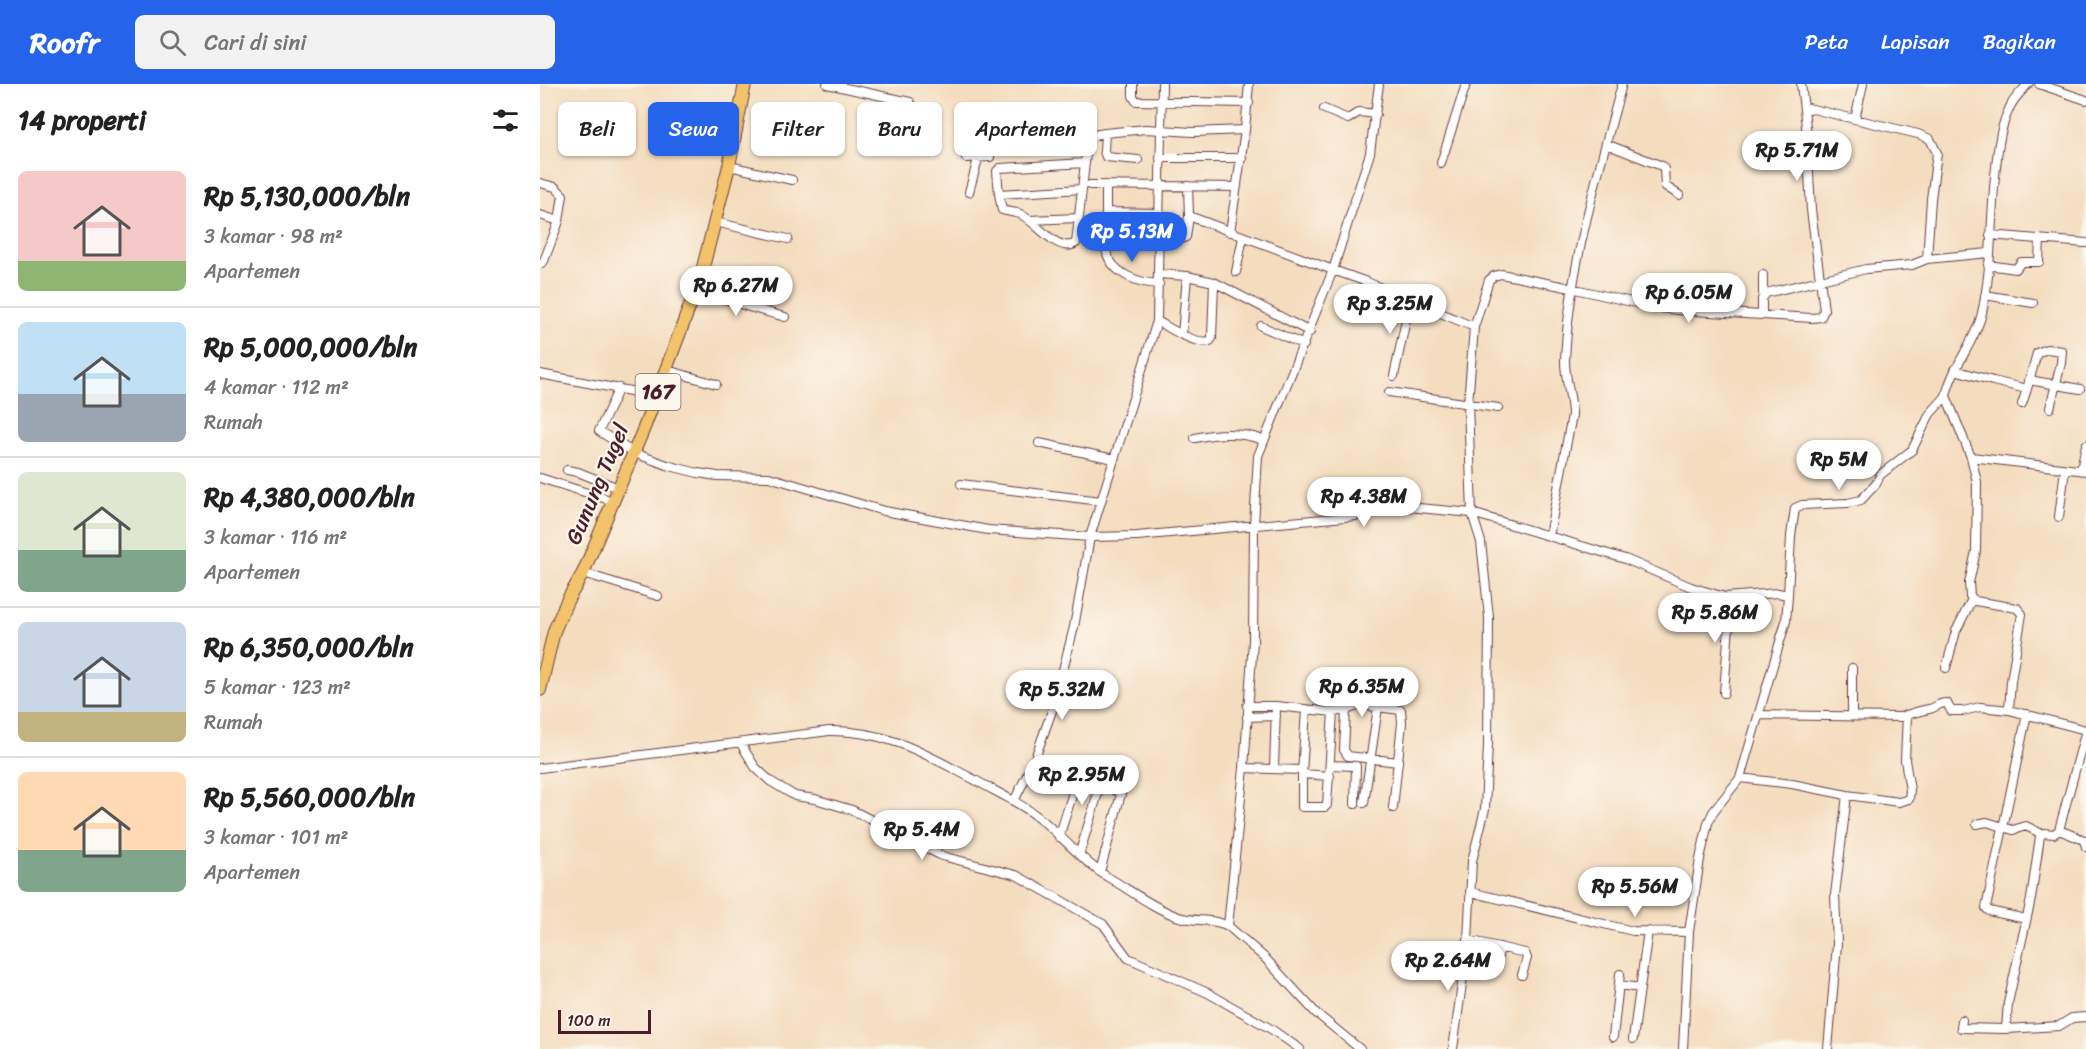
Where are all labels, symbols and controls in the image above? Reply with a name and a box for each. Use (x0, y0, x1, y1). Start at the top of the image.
search box (135, 15, 555, 69)
text: Roofr (30, 18, 99, 67)
text: Cari di sini (204, 23, 306, 62)
text: Peta (1805, 23, 1848, 61)
text: Lapisan (1881, 23, 1950, 61)
text: Bagikan (1983, 23, 2056, 61)
icon: search (156, 26, 189, 59)
text: 14 properti (18, 97, 146, 143)
chip: Beli (558, 102, 636, 156)
chip: Sewa (648, 102, 739, 156)
chip: Filter (751, 102, 845, 156)
chip: Baru (857, 102, 942, 156)
chip: Apartemen (954, 102, 1097, 156)
icon: filters (489, 104, 522, 137)
pin: Rp 5.71M (1735, 131, 1859, 182)
text: Rp 5.71M (1756, 133, 1838, 168)
text: Rp 5,130,000/bln (204, 173, 410, 219)
icon: home (66, 195, 138, 267)
pin: Rp 5.13M (1070, 212, 1194, 263)
text: Rp 5.13M (1091, 214, 1173, 249)
text: 3 kamar · 98 m² (204, 219, 343, 254)
text: Apartemen (204, 254, 300, 289)
pin: Rp 6.27M (674, 266, 798, 317)
text: Rp 6.27M (694, 268, 778, 303)
pin: Rp 6.05M (1627, 273, 1751, 324)
text: Rp 6.05M (1646, 275, 1732, 310)
pin: Rp 3.25M (1328, 284, 1452, 335)
text: Rp 3.25M (1348, 286, 1433, 321)
text: Rp 5,000,000/bln (204, 324, 417, 370)
icon: home (66, 346, 138, 418)
text: 4 kamar · 112 m² (204, 370, 349, 405)
road number: 167 (636, 374, 680, 410)
text: Rumah (204, 405, 263, 440)
street label: Gunung Tugel (554, 417, 640, 551)
pin: Rp 5M (1797, 440, 1881, 491)
text: Rp 5M (1810, 442, 1868, 477)
text: Rp 4,380,000/bln (204, 474, 415, 520)
pin: Rp 4.38M (1302, 477, 1426, 528)
text: Rp 4.38M (1321, 479, 1407, 514)
icon: home (66, 496, 138, 568)
text: 3 kamar · 116 m² (204, 520, 347, 555)
text: Apartemen (204, 555, 300, 590)
pin: Rp 5.86M (1653, 593, 1777, 644)
text: Rp 5.86M (1672, 595, 1758, 630)
text: Rp 6,350,000/bln (204, 624, 414, 670)
icon: home (66, 646, 138, 718)
pin: Rp 6.35M (1300, 667, 1424, 718)
text: Rp 6.35M (1320, 669, 1404, 704)
text: 5 kamar · 123 m² (204, 670, 351, 705)
pin: Rp 5.32M (1000, 670, 1124, 721)
text: Rp 5.32M (1020, 672, 1105, 707)
text: Rumah (204, 705, 263, 740)
pin: Rp 2.95M (1020, 755, 1144, 806)
text: Rp 2.95M (1039, 757, 1125, 792)
text: Rp 5,560,000/bln (204, 774, 415, 820)
icon: home (66, 796, 138, 868)
pin: Rp 5.4M (867, 810, 977, 861)
text: Rp 5.4M (884, 812, 960, 847)
text: 3 kamar · 101 m² (204, 820, 348, 855)
text: Apartemen (204, 855, 300, 890)
pin: Rp 5.56M (1573, 867, 1697, 918)
text: Rp 5.56M (1592, 869, 1678, 904)
pin: Rp 2.64M (1386, 941, 1510, 992)
text: Rp 2.64M (1405, 943, 1491, 978)
text: 100 m (567, 1006, 611, 1035)
scale bar (558, 1007, 651, 1034)

